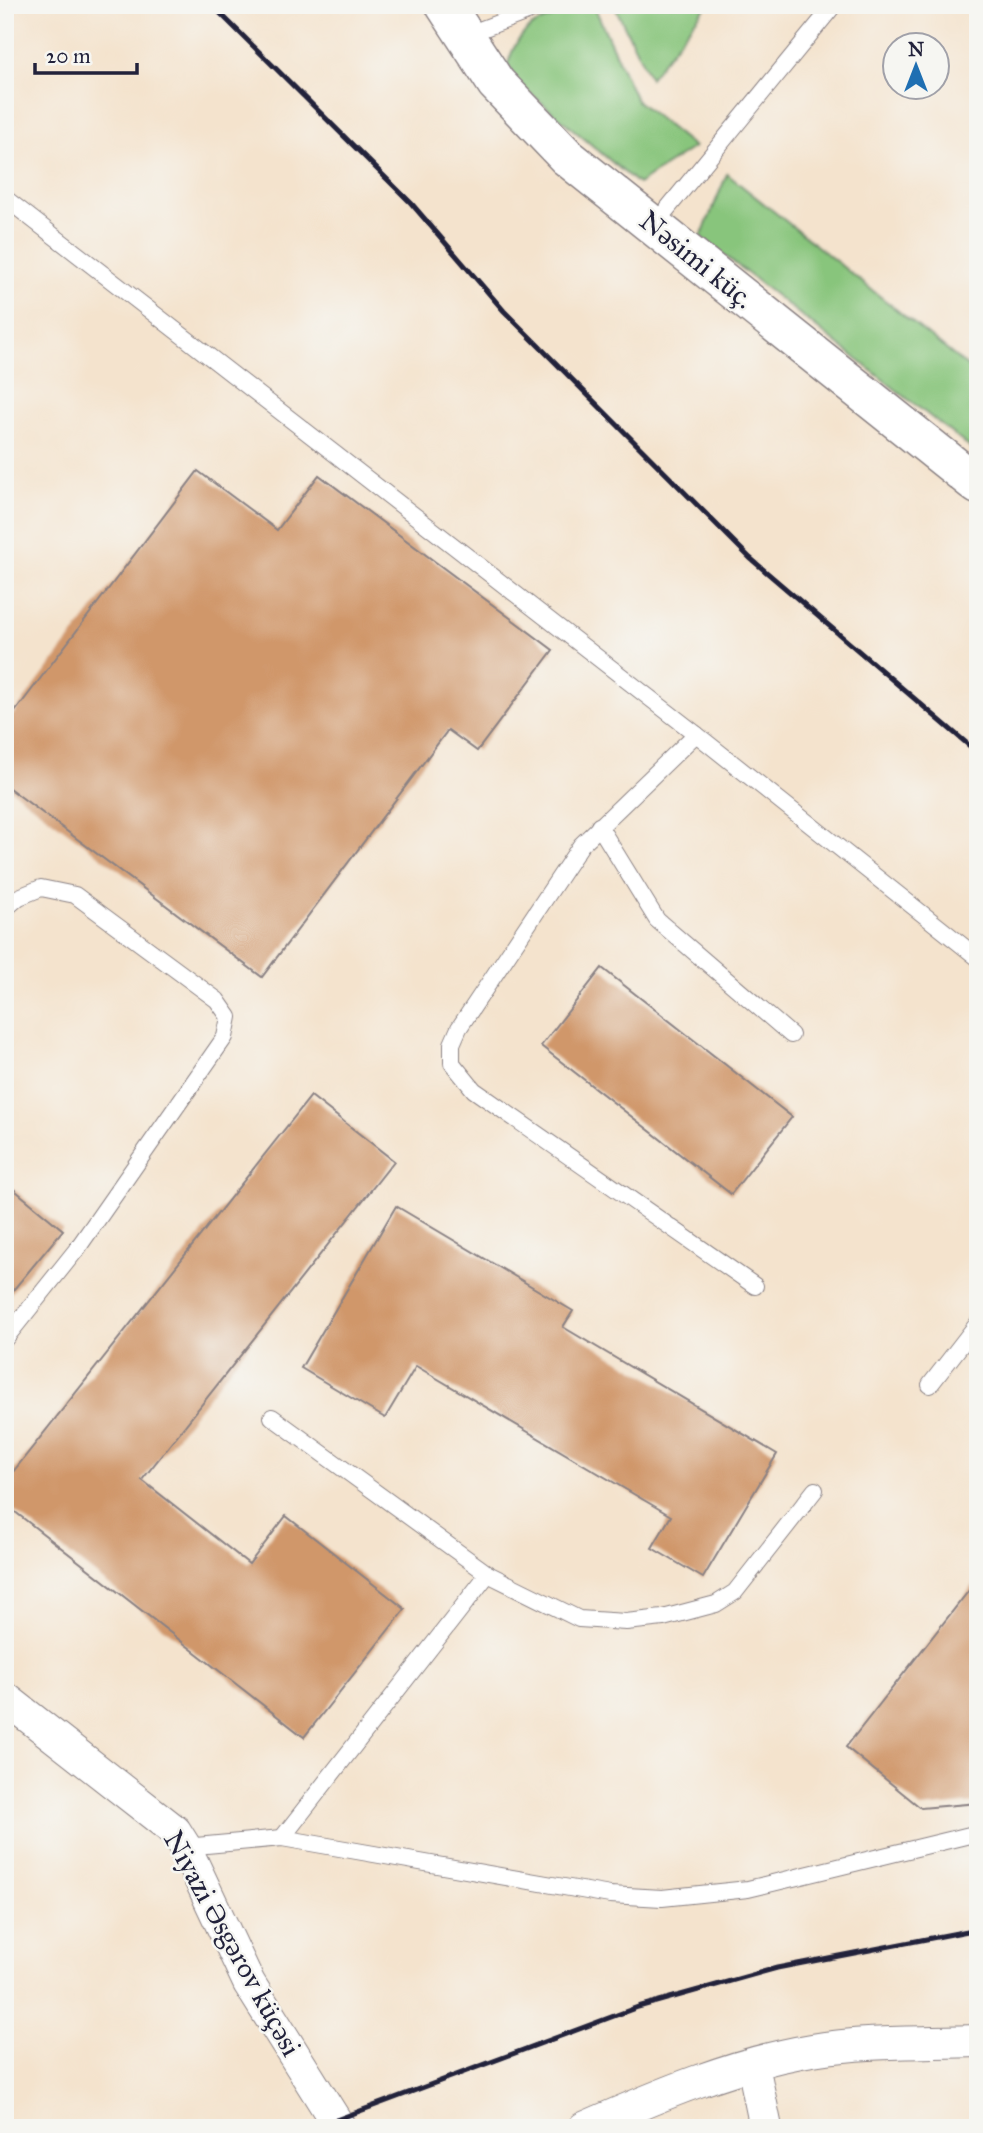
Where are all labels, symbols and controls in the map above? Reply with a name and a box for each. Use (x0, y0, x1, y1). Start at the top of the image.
scale bar (35, 32, 136, 76)
north arrow (881, 32, 951, 102)
text: N (908, 38, 924, 61)
text: 20 m (46, 43, 91, 69)
street label: Nəsimi küç. (632, 203, 761, 316)
street label: Niyazi Əsgərov küçəsi (156, 1824, 309, 2062)

